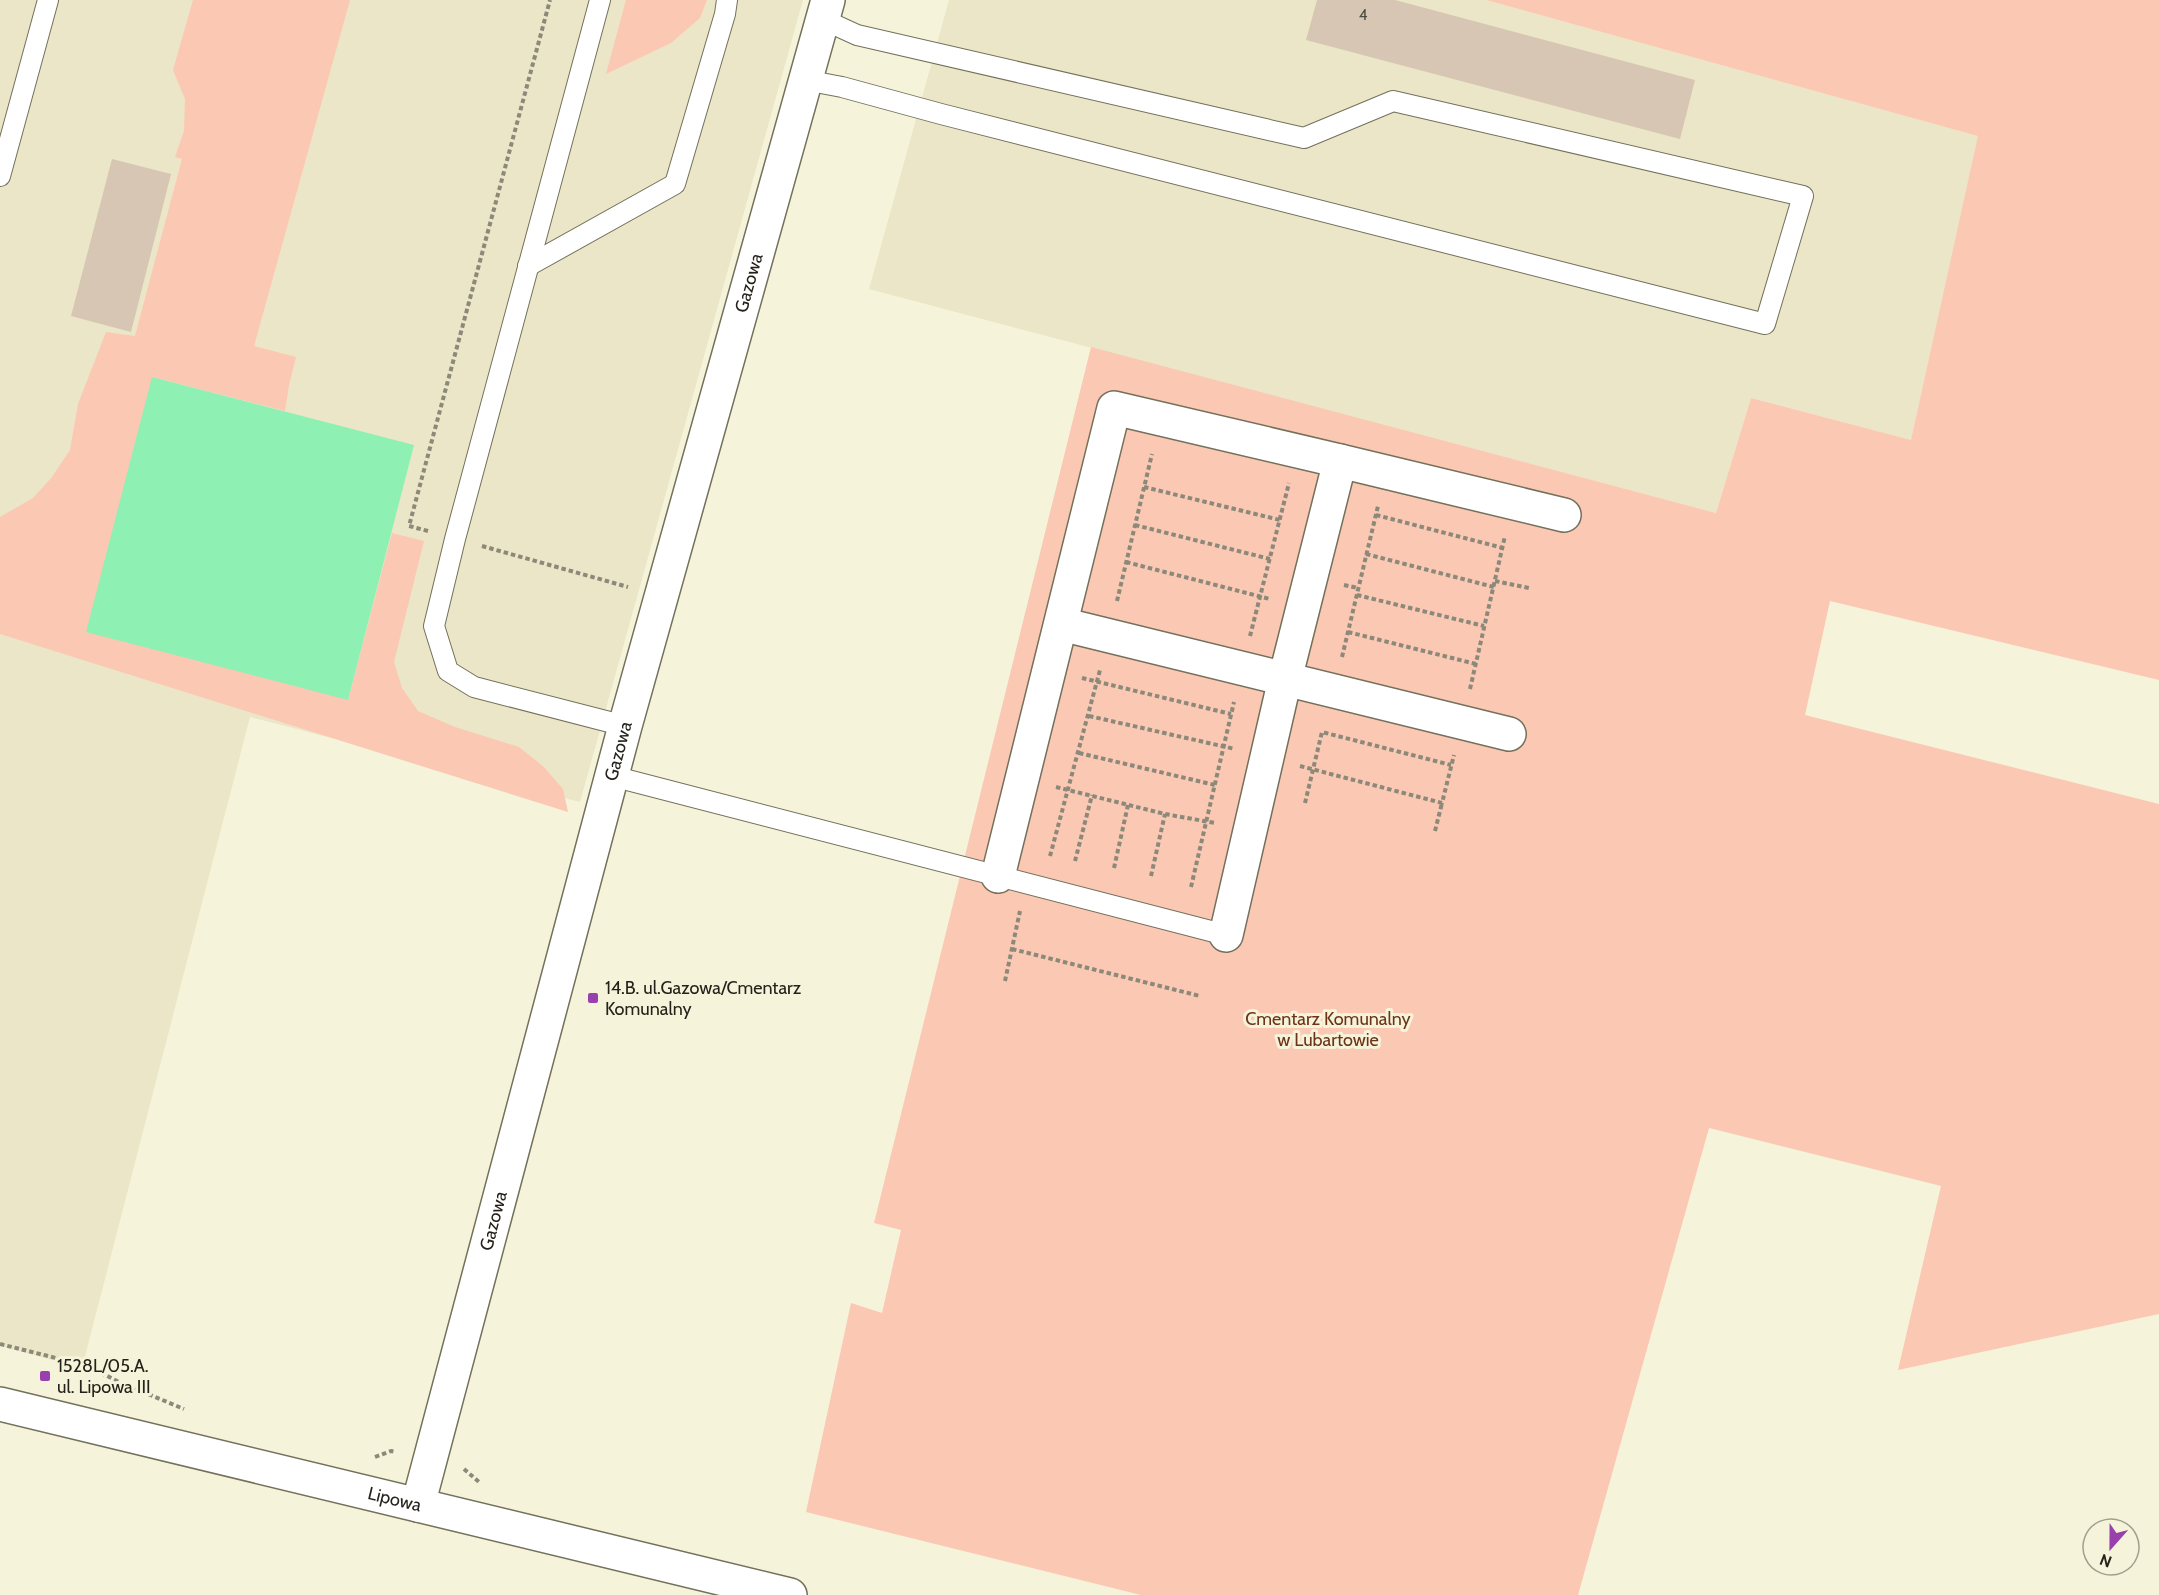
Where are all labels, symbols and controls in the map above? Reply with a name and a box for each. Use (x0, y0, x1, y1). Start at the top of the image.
house number: 4 (1359, 6, 1368, 24)
street label: Gazowa (730, 251, 768, 315)
street label: Gazowa (600, 719, 637, 783)
place label: 14.B. ul.Gazowa/Cmentarz Komunalny (605, 977, 802, 1020)
marker: 14.B. ul.Gazowa/Cmentarz Komunalny (586, 991, 600, 1005)
park label: Cmentarz Komunalny w Lubartowie (1245, 1008, 1411, 1051)
street label: Gazowa (475, 1188, 512, 1253)
place label: 1528L/05.A. ul. Lipowa III (57, 1355, 151, 1398)
marker: 1528L/05.A. ul. Lipowa III (38, 1369, 52, 1383)
street label: Lipowa (366, 1482, 424, 1517)
north arrow (2081, 1517, 2141, 1577)
text: N (2097, 1550, 2114, 1571)

